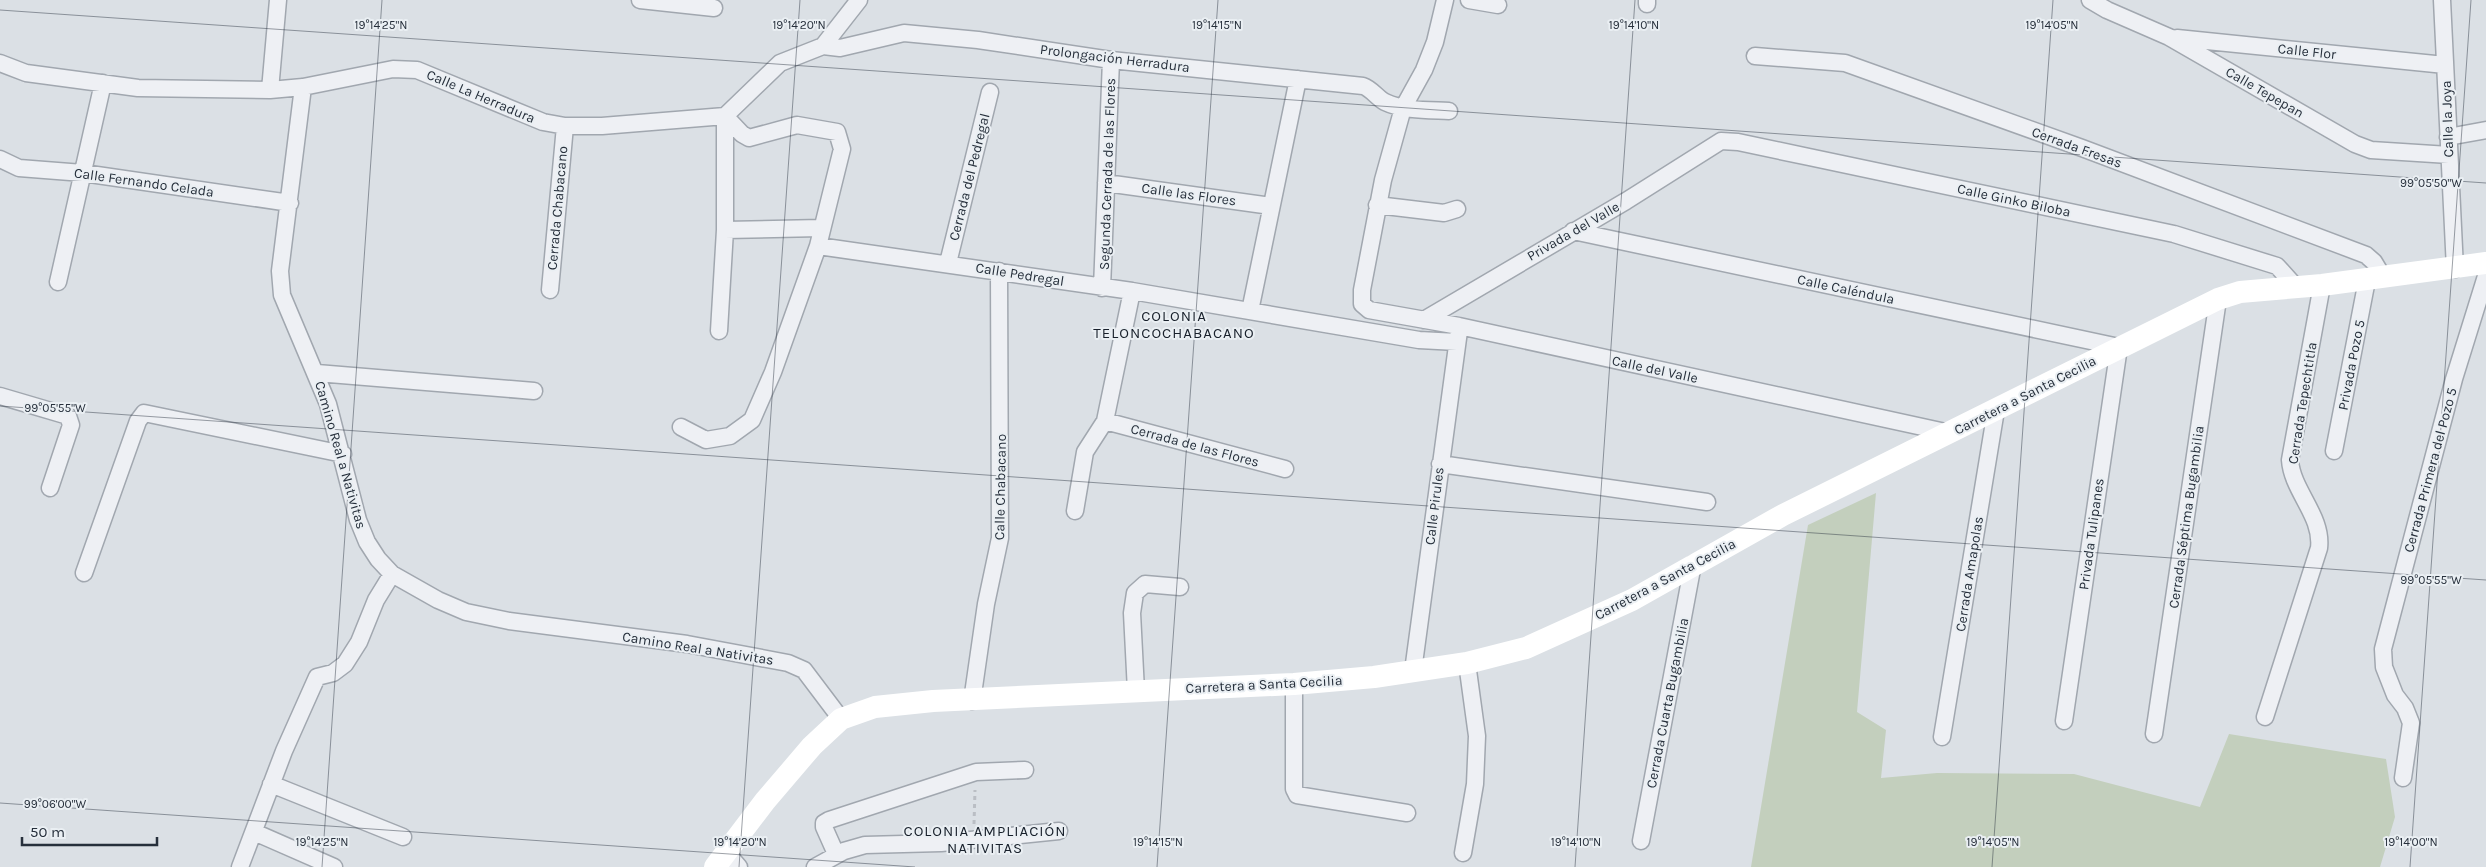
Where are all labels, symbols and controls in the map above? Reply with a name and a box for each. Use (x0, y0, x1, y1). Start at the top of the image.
text: 19°14'25"N (355, 18, 407, 32)
text: 19°14'20"N (772, 18, 826, 32)
text: 19°14'15"N (1192, 18, 1242, 32)
text: 19°14'10"N (1609, 18, 1659, 32)
text: 19°14'05"N (2025, 18, 2079, 32)
street label: Calle Flor (2277, 40, 2338, 63)
street label: Prolongación Herradura (1039, 41, 1191, 76)
street label: Calle Tepepan (2223, 63, 2307, 122)
street label: Calle La Herradura (424, 66, 538, 127)
street label: Segunda Cerrada de las Flores (1096, 78, 1119, 270)
street label: Calle la Joya (2438, 80, 2457, 158)
street label: Cerrada del Pedregal (945, 112, 994, 243)
street label: Cerrada Fresas (2029, 123, 2124, 172)
street label: Cerrada Chabacano (544, 145, 571, 271)
street label: Calle Fernando Celada (73, 164, 215, 201)
text: 99°05'50"W (2400, 176, 2462, 190)
street label: Calle las Flores (1140, 179, 1237, 210)
street label: Calle Ginko Biloba (1956, 180, 2072, 221)
street label: Privada del Valle (1524, 198, 1623, 265)
street label: Calle Pedregal (974, 259, 1066, 290)
street label: Calle Caléndula (1796, 271, 1896, 308)
district label: COLONIA TELONCOCHABACANO (1093, 307, 1255, 342)
street label: Privada Pozo 5 (2334, 318, 2369, 412)
street label: Cerrada Tepechtitla (2284, 341, 2321, 465)
street label: Calle del Valle (1610, 352, 1699, 387)
street label: Carretera a Santa Cecilia (1951, 352, 2099, 439)
street label: Camino Real a Nativitas (311, 379, 370, 531)
street label: Cerrada Primera del Pozo 5 (2400, 386, 2461, 554)
text: 99°05'55"W (24, 401, 86, 415)
street label: Cerrada de las Flores (1129, 420, 1261, 471)
street label: Cerrada Séptima Bugambilia (2165, 425, 2208, 610)
street label: Calle Chabacano (991, 434, 1010, 540)
street label: Calle Pirules (1421, 466, 1448, 546)
street label: Privada Tulipanes (2075, 477, 2108, 591)
street label: Cerrada Amapolas (1952, 515, 1987, 633)
street label: Carretera a Santa Cecilia (1592, 535, 1739, 624)
text: 99°05'55"W (2400, 573, 2462, 587)
street label: Cerrada Cuarta Bugambilia (1643, 616, 1692, 790)
street label: Camino Real a Nativitas (621, 628, 775, 669)
street label: Carretera a Santa Cecilia (1185, 672, 1343, 697)
text: 99°06'00"W (24, 797, 86, 811)
scale bar (22, 814, 158, 846)
district label: COLONIA AMPLIACIÓN NATIVITAS (903, 822, 1067, 857)
text: 50 m (30, 823, 65, 841)
text: 19°14'25"N (296, 835, 348, 849)
text: 19°14'20"N (713, 835, 767, 849)
text: 19°14'15"N (1133, 835, 1183, 849)
text: 19°14'10"N (1551, 835, 1601, 849)
text: 19°14'05"N (1966, 835, 2020, 849)
text: 19°14'00"N (2384, 835, 2438, 849)

